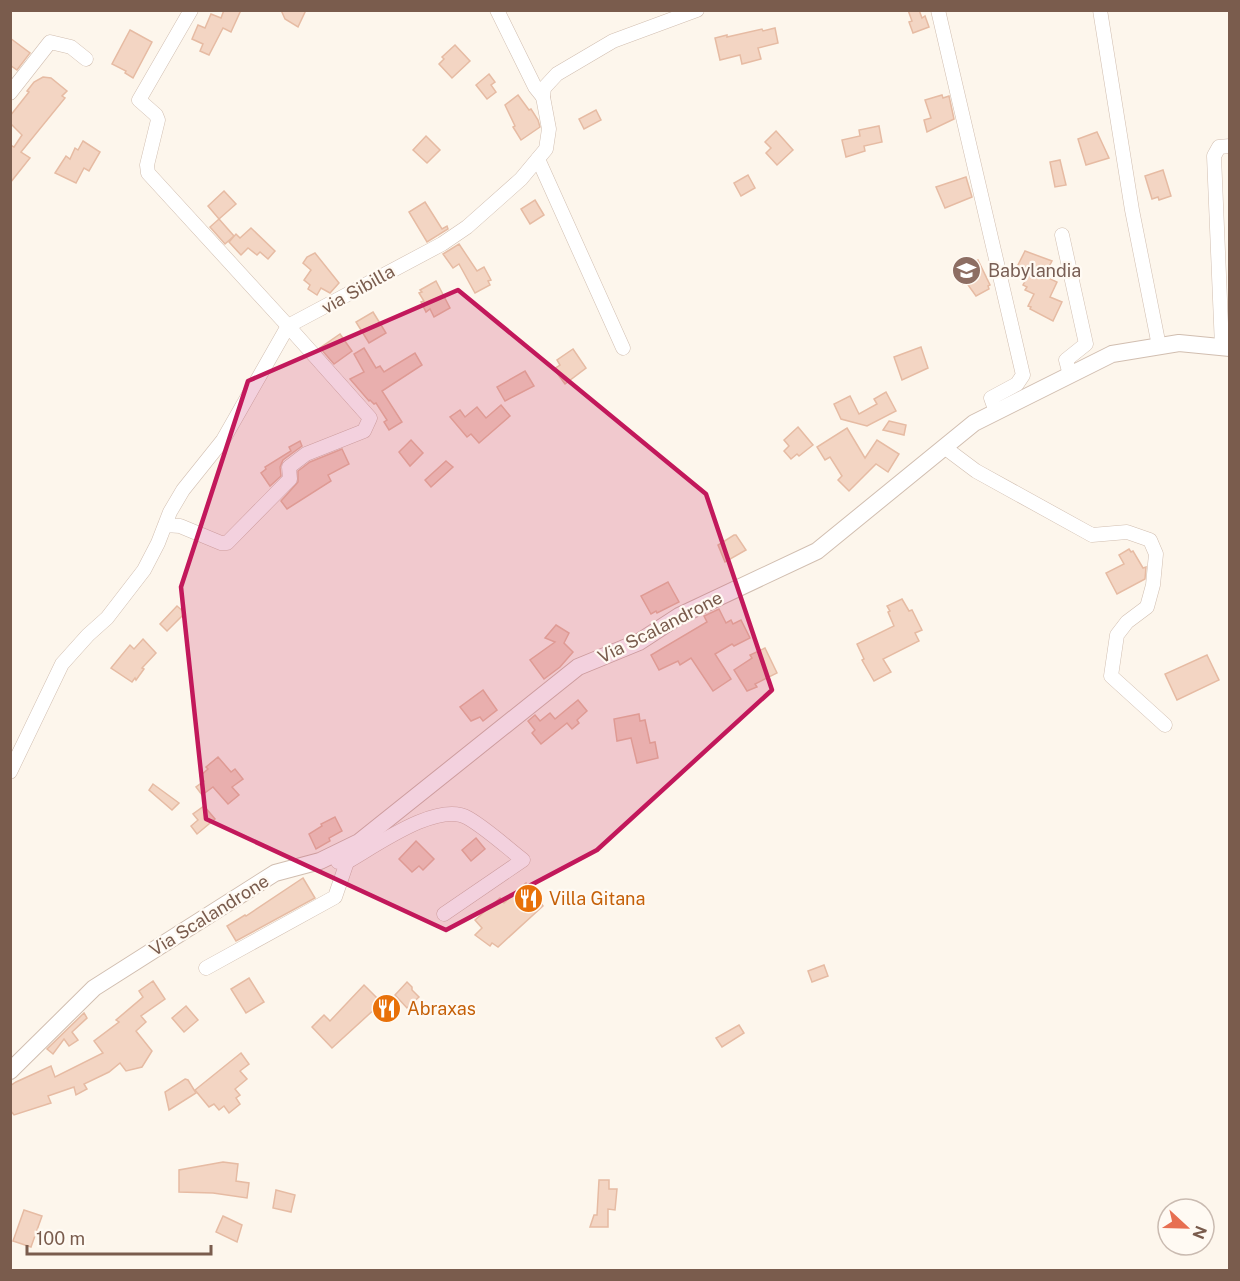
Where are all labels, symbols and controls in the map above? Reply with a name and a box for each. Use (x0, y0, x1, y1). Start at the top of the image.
school or university icon: Babylandia (951, 254, 983, 286)
street label: via Sibilla (318, 260, 398, 318)
place label: Babylandia (988, 260, 1081, 281)
street label: Via Scalandrone (594, 587, 726, 667)
street label: Via Scalandrone (145, 870, 273, 960)
restaurant icon: Villa Gitana (512, 882, 544, 914)
place label: Villa Gitana (549, 888, 645, 909)
restaurant icon: Abraxas (370, 992, 402, 1024)
place label: Abraxas (407, 998, 476, 1019)
north arrow (1156, 1197, 1216, 1257)
scale bar (27, 1218, 212, 1256)
text: N (1188, 1223, 1211, 1242)
text: 100 m (36, 1228, 85, 1249)

